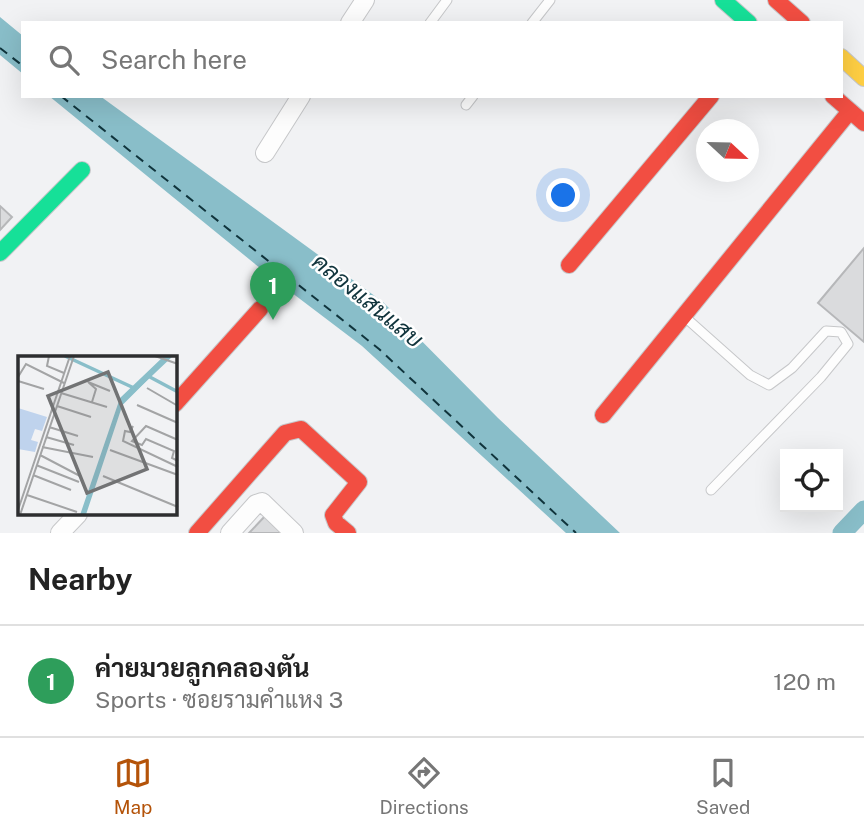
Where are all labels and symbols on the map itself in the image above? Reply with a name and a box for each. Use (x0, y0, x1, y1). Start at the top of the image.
north arrow (696, 119, 759, 182)
your location (546, 178, 580, 212)
water label: คลองแสนแสบ (307, 247, 429, 353)
pin: 1 (250, 262, 296, 320)
inset map (18, 356, 177, 516)

